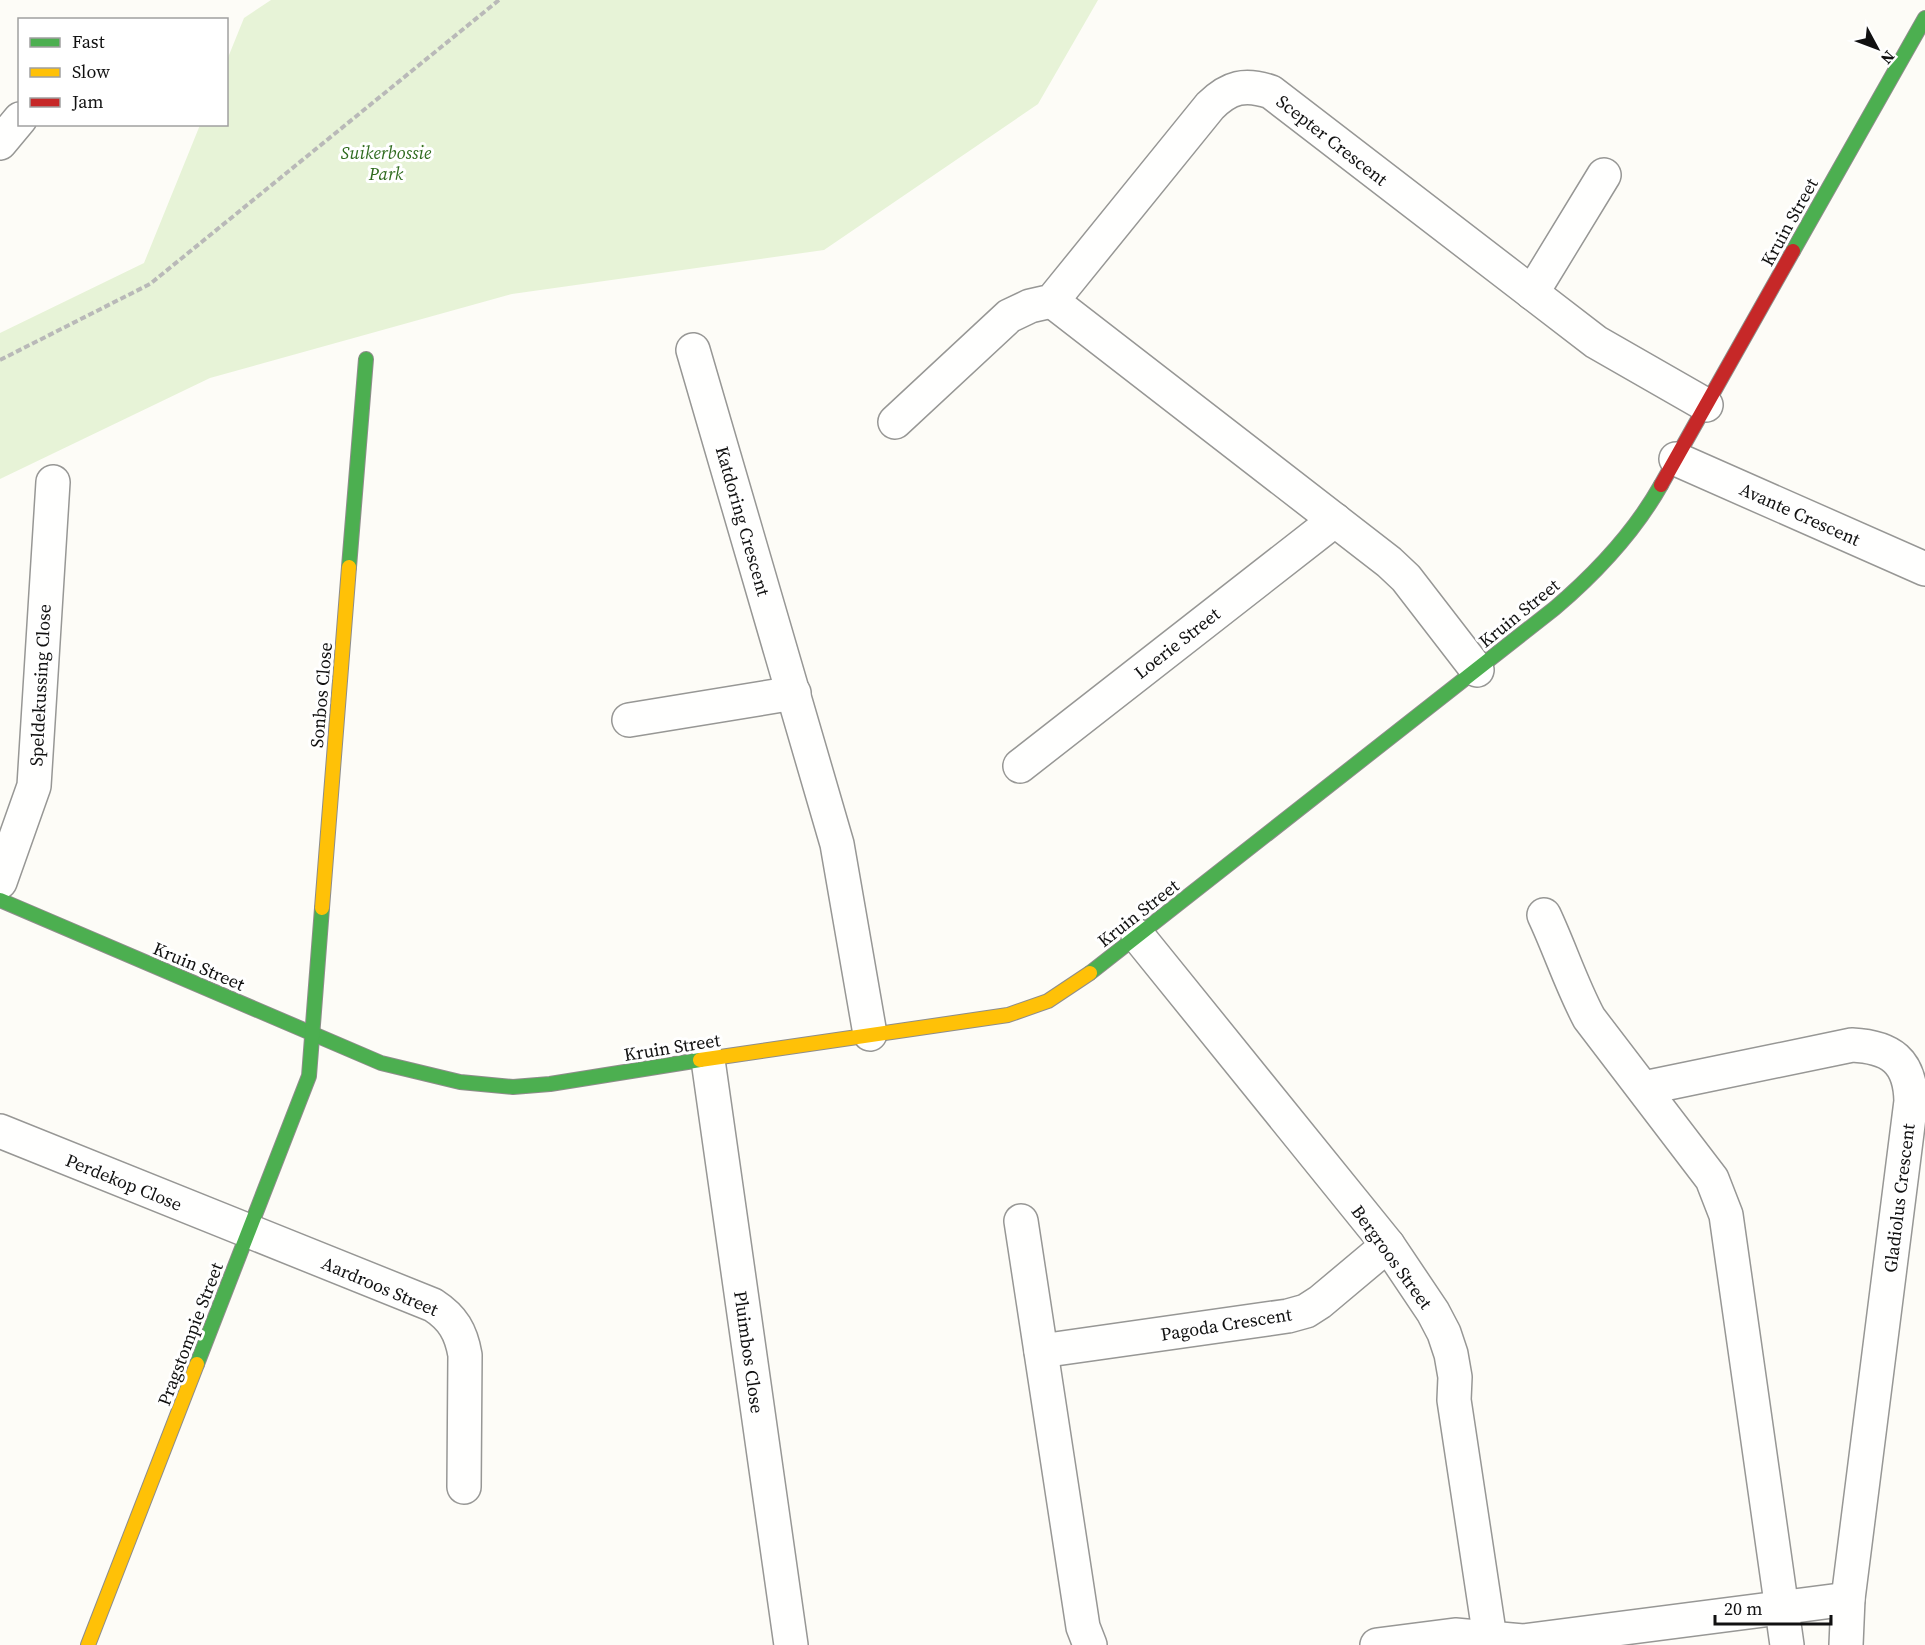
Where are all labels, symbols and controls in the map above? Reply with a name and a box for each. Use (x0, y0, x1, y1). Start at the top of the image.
legend (18, 18, 228, 126)
north arrow (1847, 18, 1907, 78)
text: Fast (72, 29, 105, 54)
text: N (1876, 46, 1900, 70)
text: Slow (72, 59, 110, 84)
text: Jam (71, 89, 104, 114)
street label: Scepter Crescent (1271, 89, 1393, 191)
park label: Suikerbossie Park (341, 140, 432, 186)
street label: Kruin Street (1755, 173, 1824, 271)
street label: Katdoring Crescent (710, 443, 776, 599)
street label: Avante Crescent (1736, 476, 1864, 552)
street label: Kruin Street (1473, 573, 1565, 653)
street label: Loerie Street (1129, 601, 1225, 684)
street label: Speldekussing Close (23, 603, 57, 767)
street label: Sonbos Close (304, 641, 338, 749)
street label: Kruin Street (1092, 873, 1184, 953)
street label: Kruin Street (149, 936, 249, 997)
street label: Kruin Street (622, 1027, 722, 1067)
street label: Gladiolus Crescent (1877, 1122, 1921, 1274)
street label: Perdekop Close (62, 1147, 186, 1217)
street label: Bergroos Street (1346, 1200, 1438, 1314)
street label: Aardroos Street (318, 1250, 442, 1322)
street label: Pragstompie Street (151, 1259, 229, 1409)
street label: Pluimbos Close (728, 1289, 770, 1415)
street label: Pagoda Crescent (1159, 1301, 1293, 1347)
scale bar (1715, 1588, 1830, 1626)
text: 20 m (1724, 1596, 1762, 1621)

